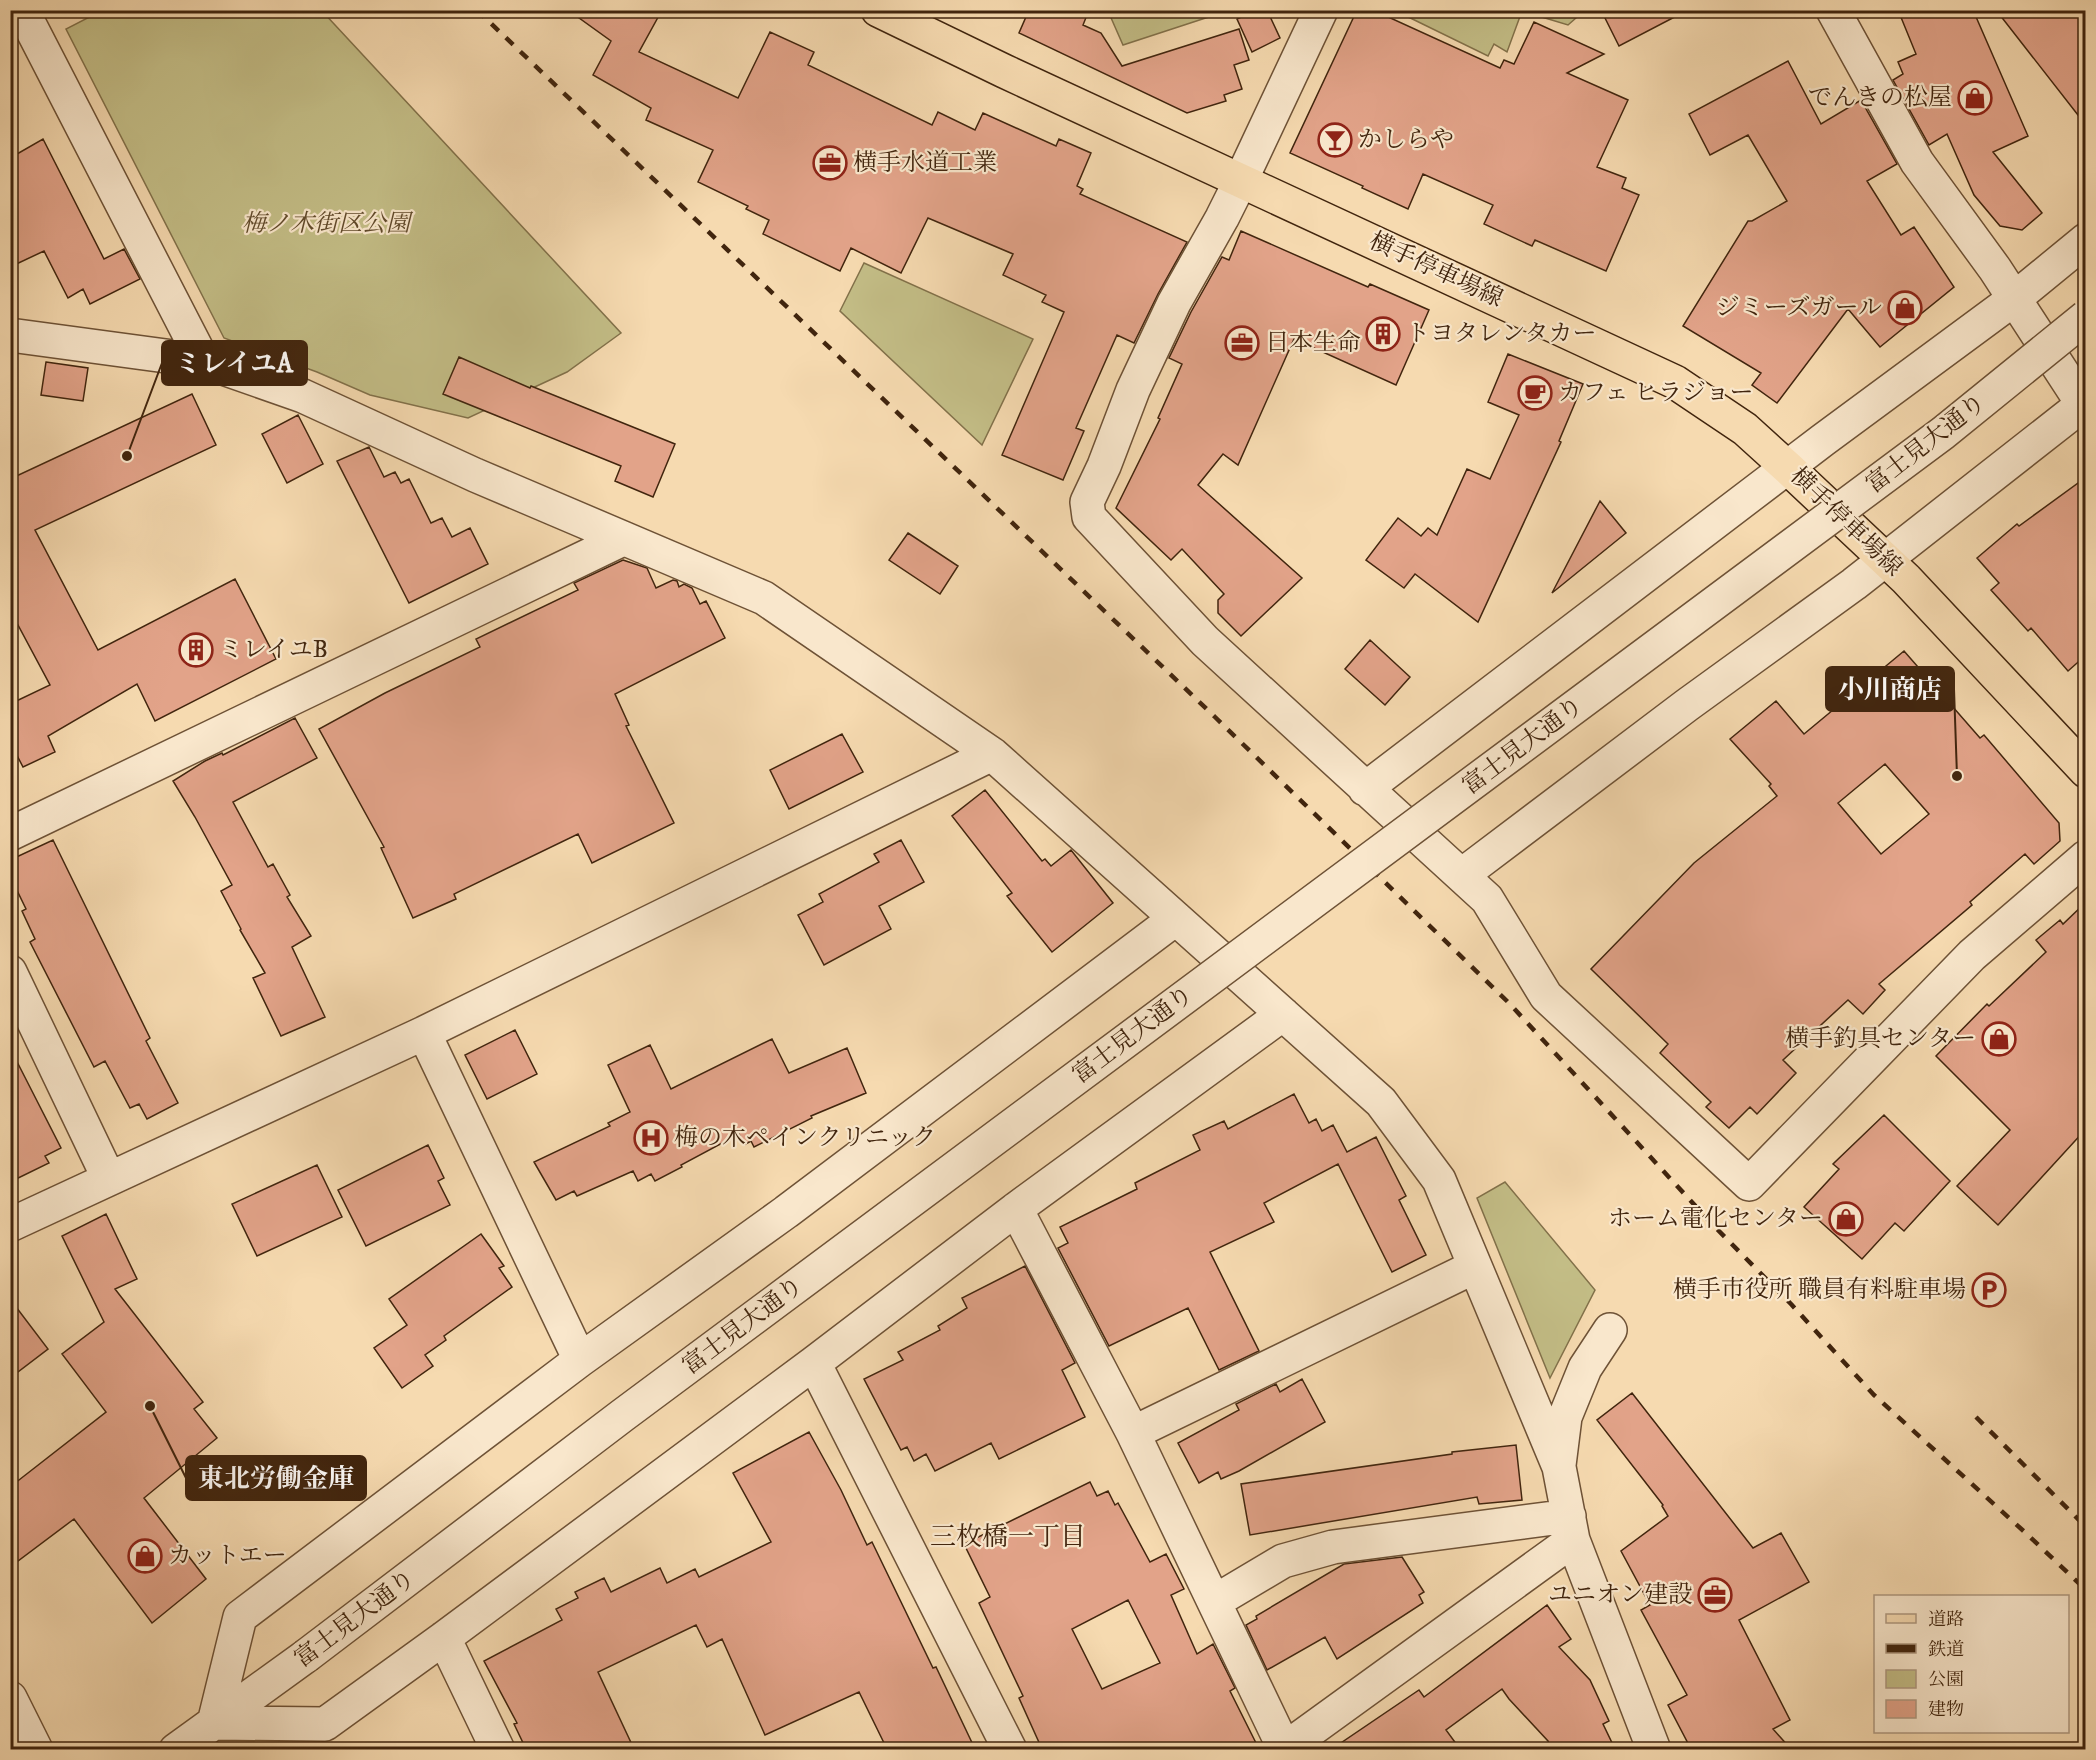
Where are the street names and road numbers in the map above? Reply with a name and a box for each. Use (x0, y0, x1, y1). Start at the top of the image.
street label: 横手停車場線 (1364, 226, 1508, 314)
street label: 富士見大通り (1860, 388, 1992, 500)
street label: 横手停車場線 (1784, 461, 1908, 583)
street label: 富士見大通り (1456, 691, 1590, 801)
street label: 富士見大通り (1066, 980, 1200, 1090)
street label: 富士見大通り (676, 1271, 810, 1381)
street label: 富士見大通り (288, 1564, 422, 1674)

